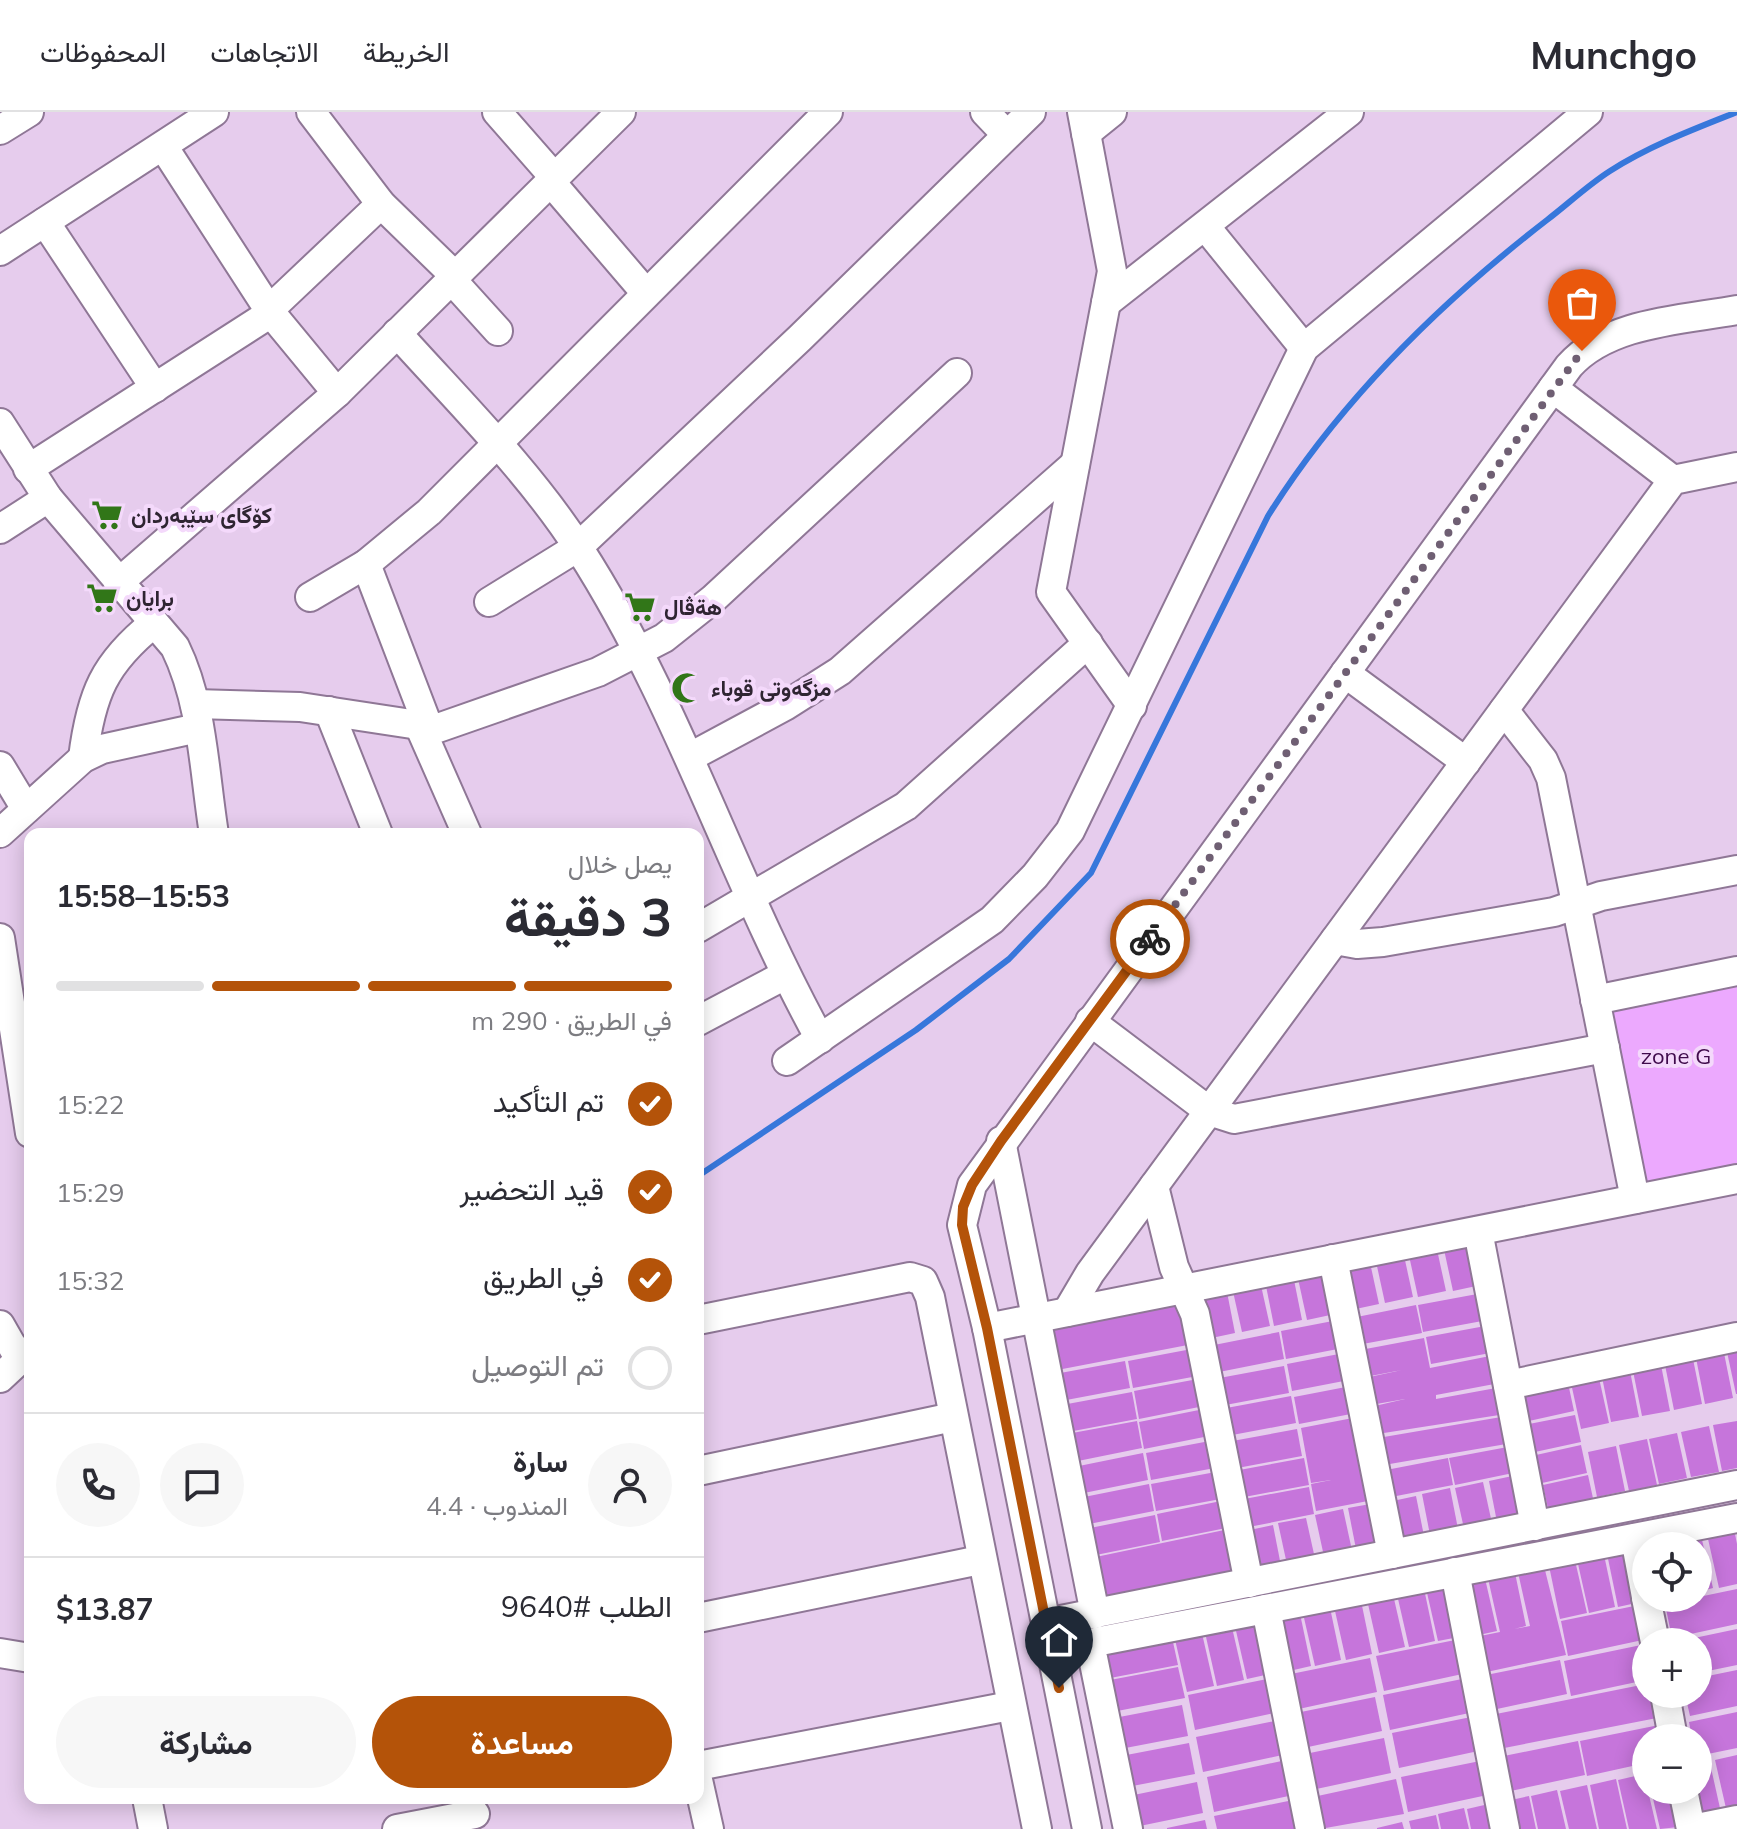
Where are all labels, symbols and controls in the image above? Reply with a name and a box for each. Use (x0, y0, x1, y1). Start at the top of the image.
text: Munchgo (1530, 31, 1697, 79)
text: المحفوظات (40, 34, 166, 69)
text: الاتجاهات (210, 34, 319, 69)
text: الخريطة (363, 34, 449, 69)
pin (1548, 269, 1616, 351)
icon: bag (1560, 281, 1604, 325)
supermarket icon: کۆگای سێبەردان (90, 498, 124, 532)
place label: کۆگای سێبەردان (131, 501, 272, 529)
supermarket icon: برايان (85, 581, 119, 615)
place label: برايان (126, 584, 174, 612)
supermarket icon: هةڤال (623, 590, 657, 624)
place label: هةڤال (664, 593, 722, 621)
mosque icon: مزگەوتی قوباء (670, 671, 704, 705)
place label: مزگەوتی قوباء (711, 674, 832, 702)
text: يصل خلال (568, 847, 672, 880)
text: 15:53–15:58 (56, 877, 230, 915)
text: 3 دقيقة (504, 884, 672, 949)
courier (1110, 899, 1190, 979)
icon: bike (1128, 917, 1172, 961)
text: في الطريق · 290 m (471, 1004, 672, 1037)
park label: zone G (1641, 1042, 1711, 1070)
text: تم التأكيد (493, 1082, 604, 1120)
icon: check (628, 1082, 672, 1126)
text: 15:22 (56, 1088, 124, 1121)
text: قيد التحضير (460, 1170, 604, 1208)
icon: check (628, 1170, 672, 1214)
text: 15:29 (56, 1176, 124, 1209)
text: في الطريق (483, 1258, 604, 1296)
icon: check (628, 1258, 672, 1302)
text: 15:32 (56, 1264, 124, 1297)
text: تم التوصيل (471, 1346, 604, 1384)
text: سارة (513, 1442, 568, 1480)
button: phone (56, 1443, 140, 1527)
button: chat (160, 1443, 244, 1527)
button: person (588, 1443, 672, 1527)
text: المندوب · 4.4 (426, 1489, 568, 1522)
map controls (1632, 1532, 1712, 1804)
button: locate (1632, 1532, 1712, 1612)
text: الطلب #9640 (501, 1587, 672, 1625)
text: $13.87 (56, 1590, 153, 1628)
pin (1025, 1606, 1093, 1688)
icon: home (1037, 1618, 1081, 1662)
button: + (1632, 1628, 1712, 1708)
button: مشاركة (56, 1696, 356, 1788)
button: مساعدة (372, 1696, 672, 1788)
button: − (1632, 1724, 1712, 1804)

